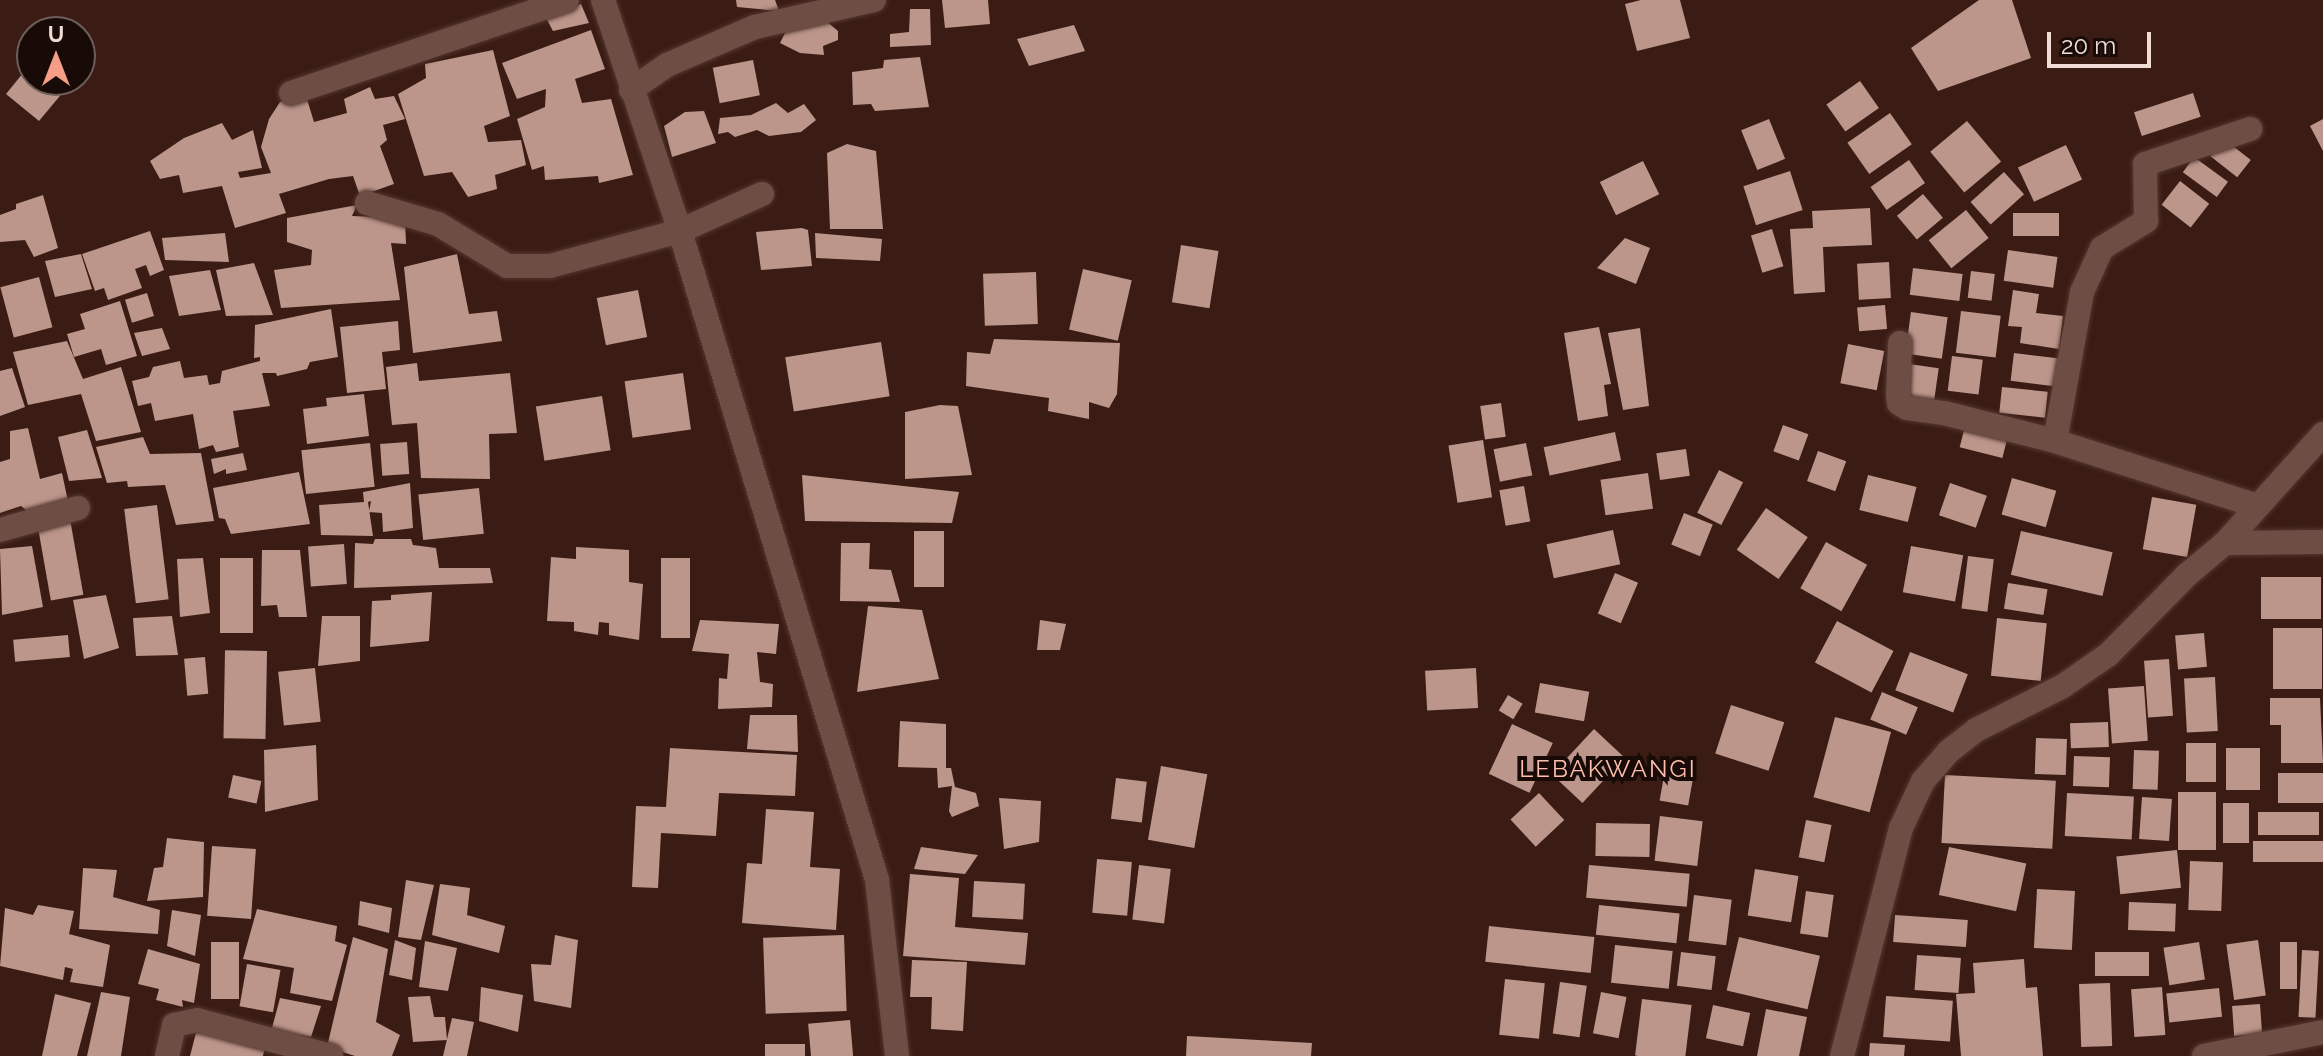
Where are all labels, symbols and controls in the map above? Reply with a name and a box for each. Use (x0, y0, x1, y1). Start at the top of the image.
north arrow (16, 16, 96, 96)
scale bar (2051, 16, 2155, 66)
text: U (48, 21, 64, 47)
text: 20 m (2061, 31, 2116, 60)
district label: LEBAKWANGI (1519, 755, 1697, 783)

